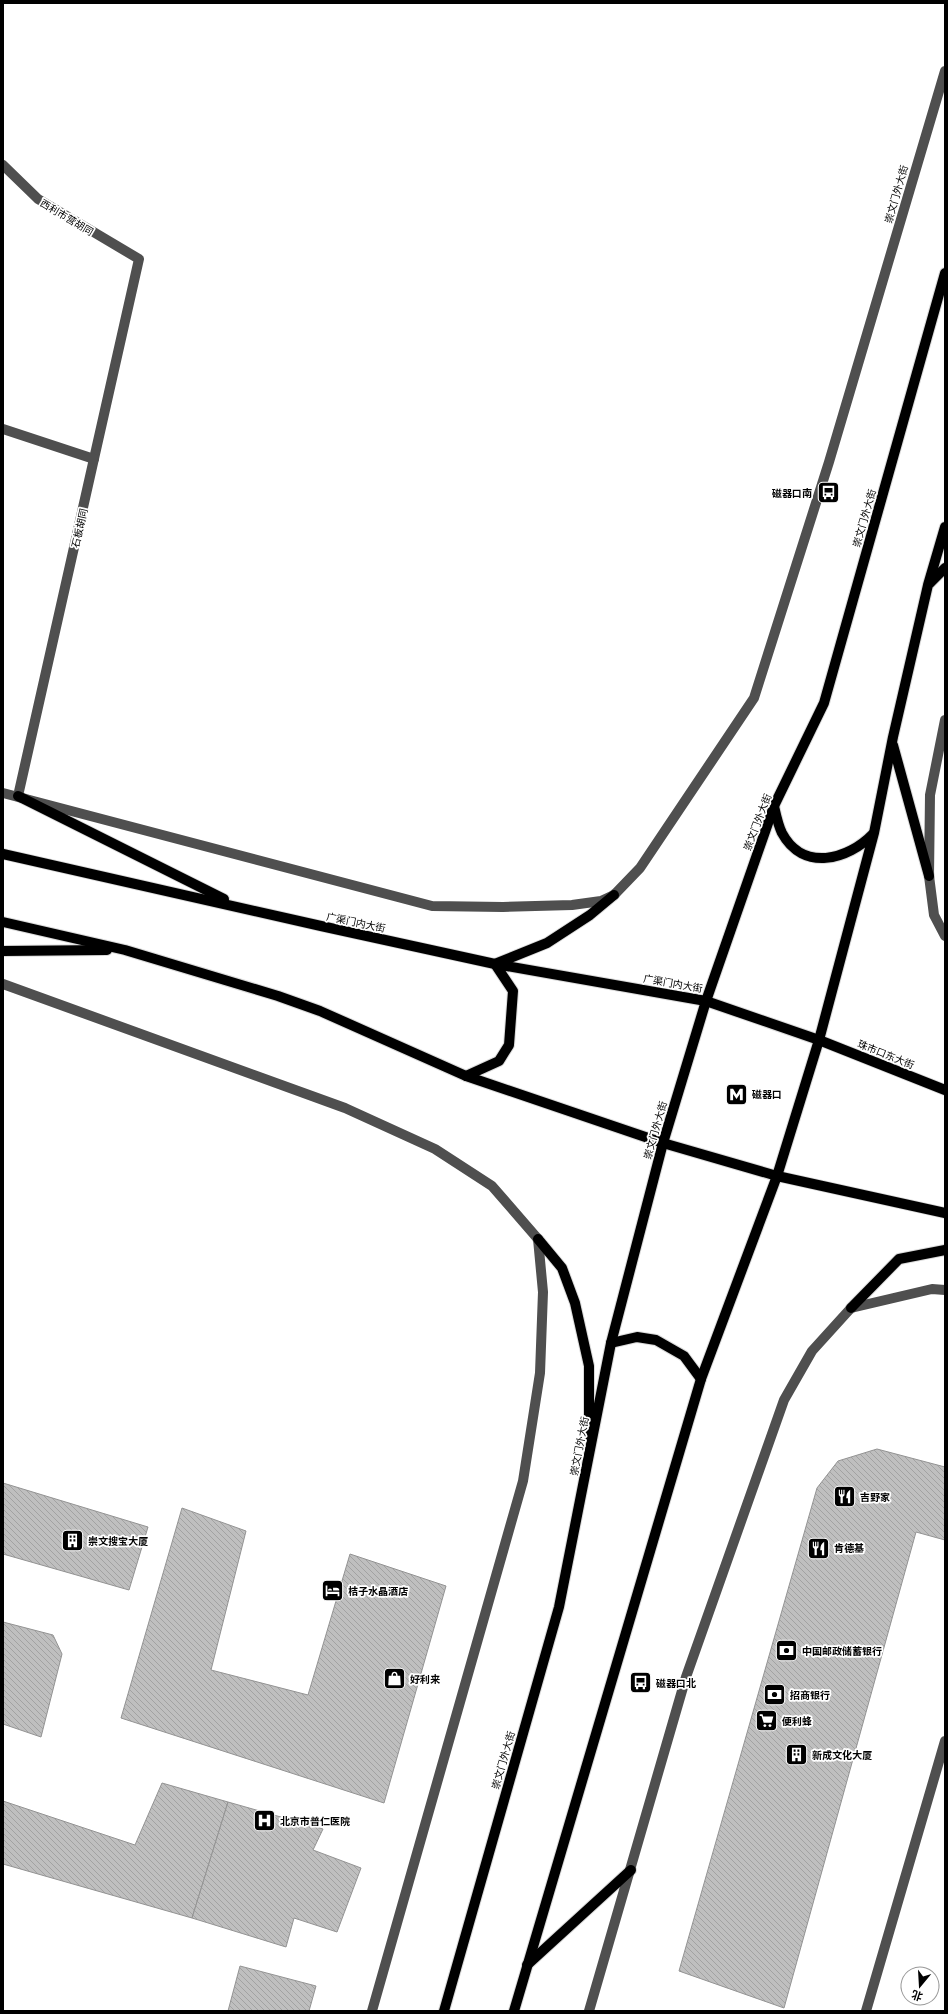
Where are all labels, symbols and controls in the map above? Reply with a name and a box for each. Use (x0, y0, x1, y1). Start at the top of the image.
street label: 崇文门外大街 (883, 164, 912, 225)
street label: 西利市营胡同 (37, 197, 95, 239)
bus stop icon: 磁器口南 (815, 480, 841, 506)
place label: 磁器口南 (772, 488, 812, 501)
street label: 崇文门外大街 (851, 488, 880, 549)
street label: 石板胡同 (70, 507, 91, 549)
street label: 崇文门外大街 (742, 792, 775, 853)
street label: 广渠门内大街 (325, 911, 386, 936)
street label: 广渠门内大街 (642, 973, 703, 996)
street label: 珠市口东大街 (855, 1038, 916, 1073)
metro station icon: 磁器口 (724, 1081, 750, 1107)
place label: 磁器口 (752, 1089, 782, 1102)
street label: 崇文门外大街 (642, 1100, 671, 1161)
street label: 崇文门外大街 (568, 1416, 593, 1477)
restaurant icon: 吉野家 (832, 1484, 858, 1510)
place label: 吉野家 (860, 1492, 890, 1505)
building icon: 崇文搜宝大厦 (60, 1528, 86, 1554)
restaurant icon: 肯德基 (806, 1535, 832, 1561)
place label: 崇文搜宝大厦 (88, 1536, 148, 1549)
place label: 肯德基 (834, 1542, 864, 1556)
hotel icon: 桔子水晶酒店 (320, 1578, 346, 1604)
place label: 桔子水晶酒店 (348, 1586, 408, 1599)
bank icon: 中国邮政储蓄银行 (774, 1638, 800, 1664)
place label: 中国邮政储蓄银行 (802, 1645, 882, 1659)
shop icon: 好利来 (382, 1666, 408, 1692)
bus stop icon: 磁器口北 (628, 1670, 654, 1696)
place label: 好利来 (410, 1674, 440, 1687)
place label: 磁器口北 (656, 1678, 696, 1691)
bank icon: 招商银行 (762, 1682, 788, 1708)
place label: 招商银行 (789, 1690, 830, 1703)
supermarket icon: 便利蜂 (754, 1708, 780, 1734)
place label: 便利蜂 (782, 1715, 812, 1729)
street label: 崇文门外大街 (490, 1730, 519, 1791)
building icon: 新成文化大厦 (784, 1742, 810, 1768)
place label: 新成文化大厦 (812, 1749, 872, 1763)
hospital icon: 北京市普仁医院 (252, 1808, 278, 1834)
place label: 北京市普仁医院 (280, 1816, 350, 1829)
north arrow (900, 1966, 940, 2006)
text: 北 (910, 1986, 925, 2003)

